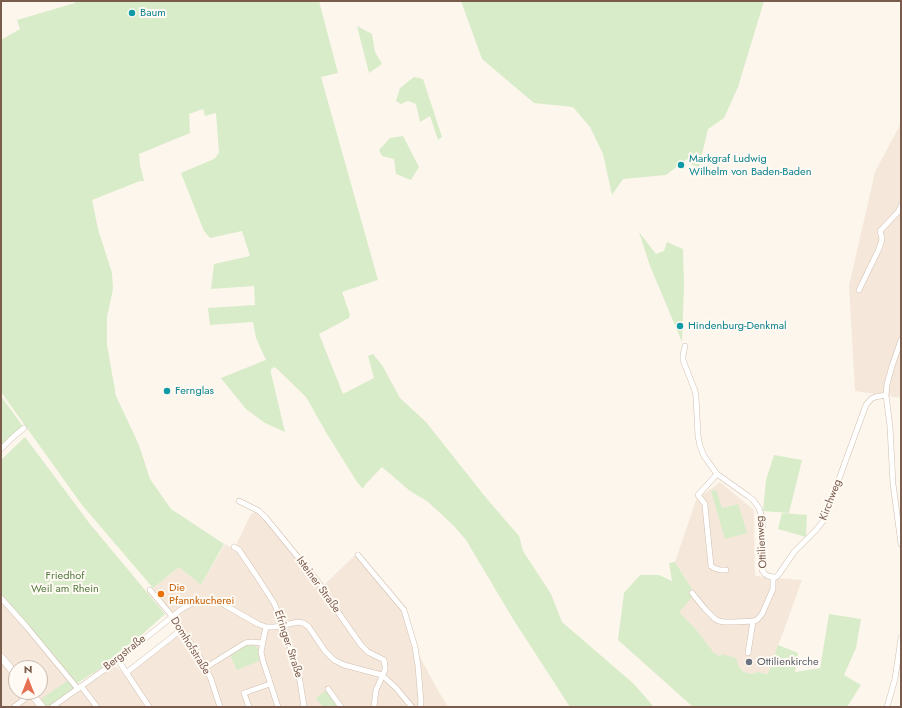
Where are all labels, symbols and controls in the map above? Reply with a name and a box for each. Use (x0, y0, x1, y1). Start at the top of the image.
place label: Baum (140, 6, 166, 20)
marker: Baum (127, 8, 137, 18)
place label: Markgraf Ludwig Wilhelm von Baden-Baden (689, 152, 811, 178)
marker: Markgraf Ludwig Wilhelm von Baden-Baden (676, 160, 686, 170)
place label: Hindenburg-Denkmal (688, 319, 787, 333)
marker: Hindenburg-Denkmal (675, 321, 685, 331)
place label: Fernglas (175, 384, 214, 398)
marker: Fernglas (162, 386, 172, 396)
street label: Kirchweg (817, 478, 845, 522)
street label: Ottilienweg (754, 515, 770, 569)
street label: Isteiner Straße (293, 554, 343, 616)
park label: Friedhof Weil am Rhein (31, 569, 99, 595)
place label: Die Pfannkucherei (169, 581, 234, 607)
marker: Die Pfannkucherei (156, 589, 166, 599)
street label: Efringer Straße (271, 609, 305, 679)
street label: Domhofstraße (167, 615, 213, 677)
street label: Bergstraße (101, 633, 149, 673)
place label: Ottilienkirche (757, 655, 819, 669)
marker: Ottilienkirche (744, 657, 754, 667)
north arrow (8, 660, 48, 700)
text: N (24, 661, 32, 677)

